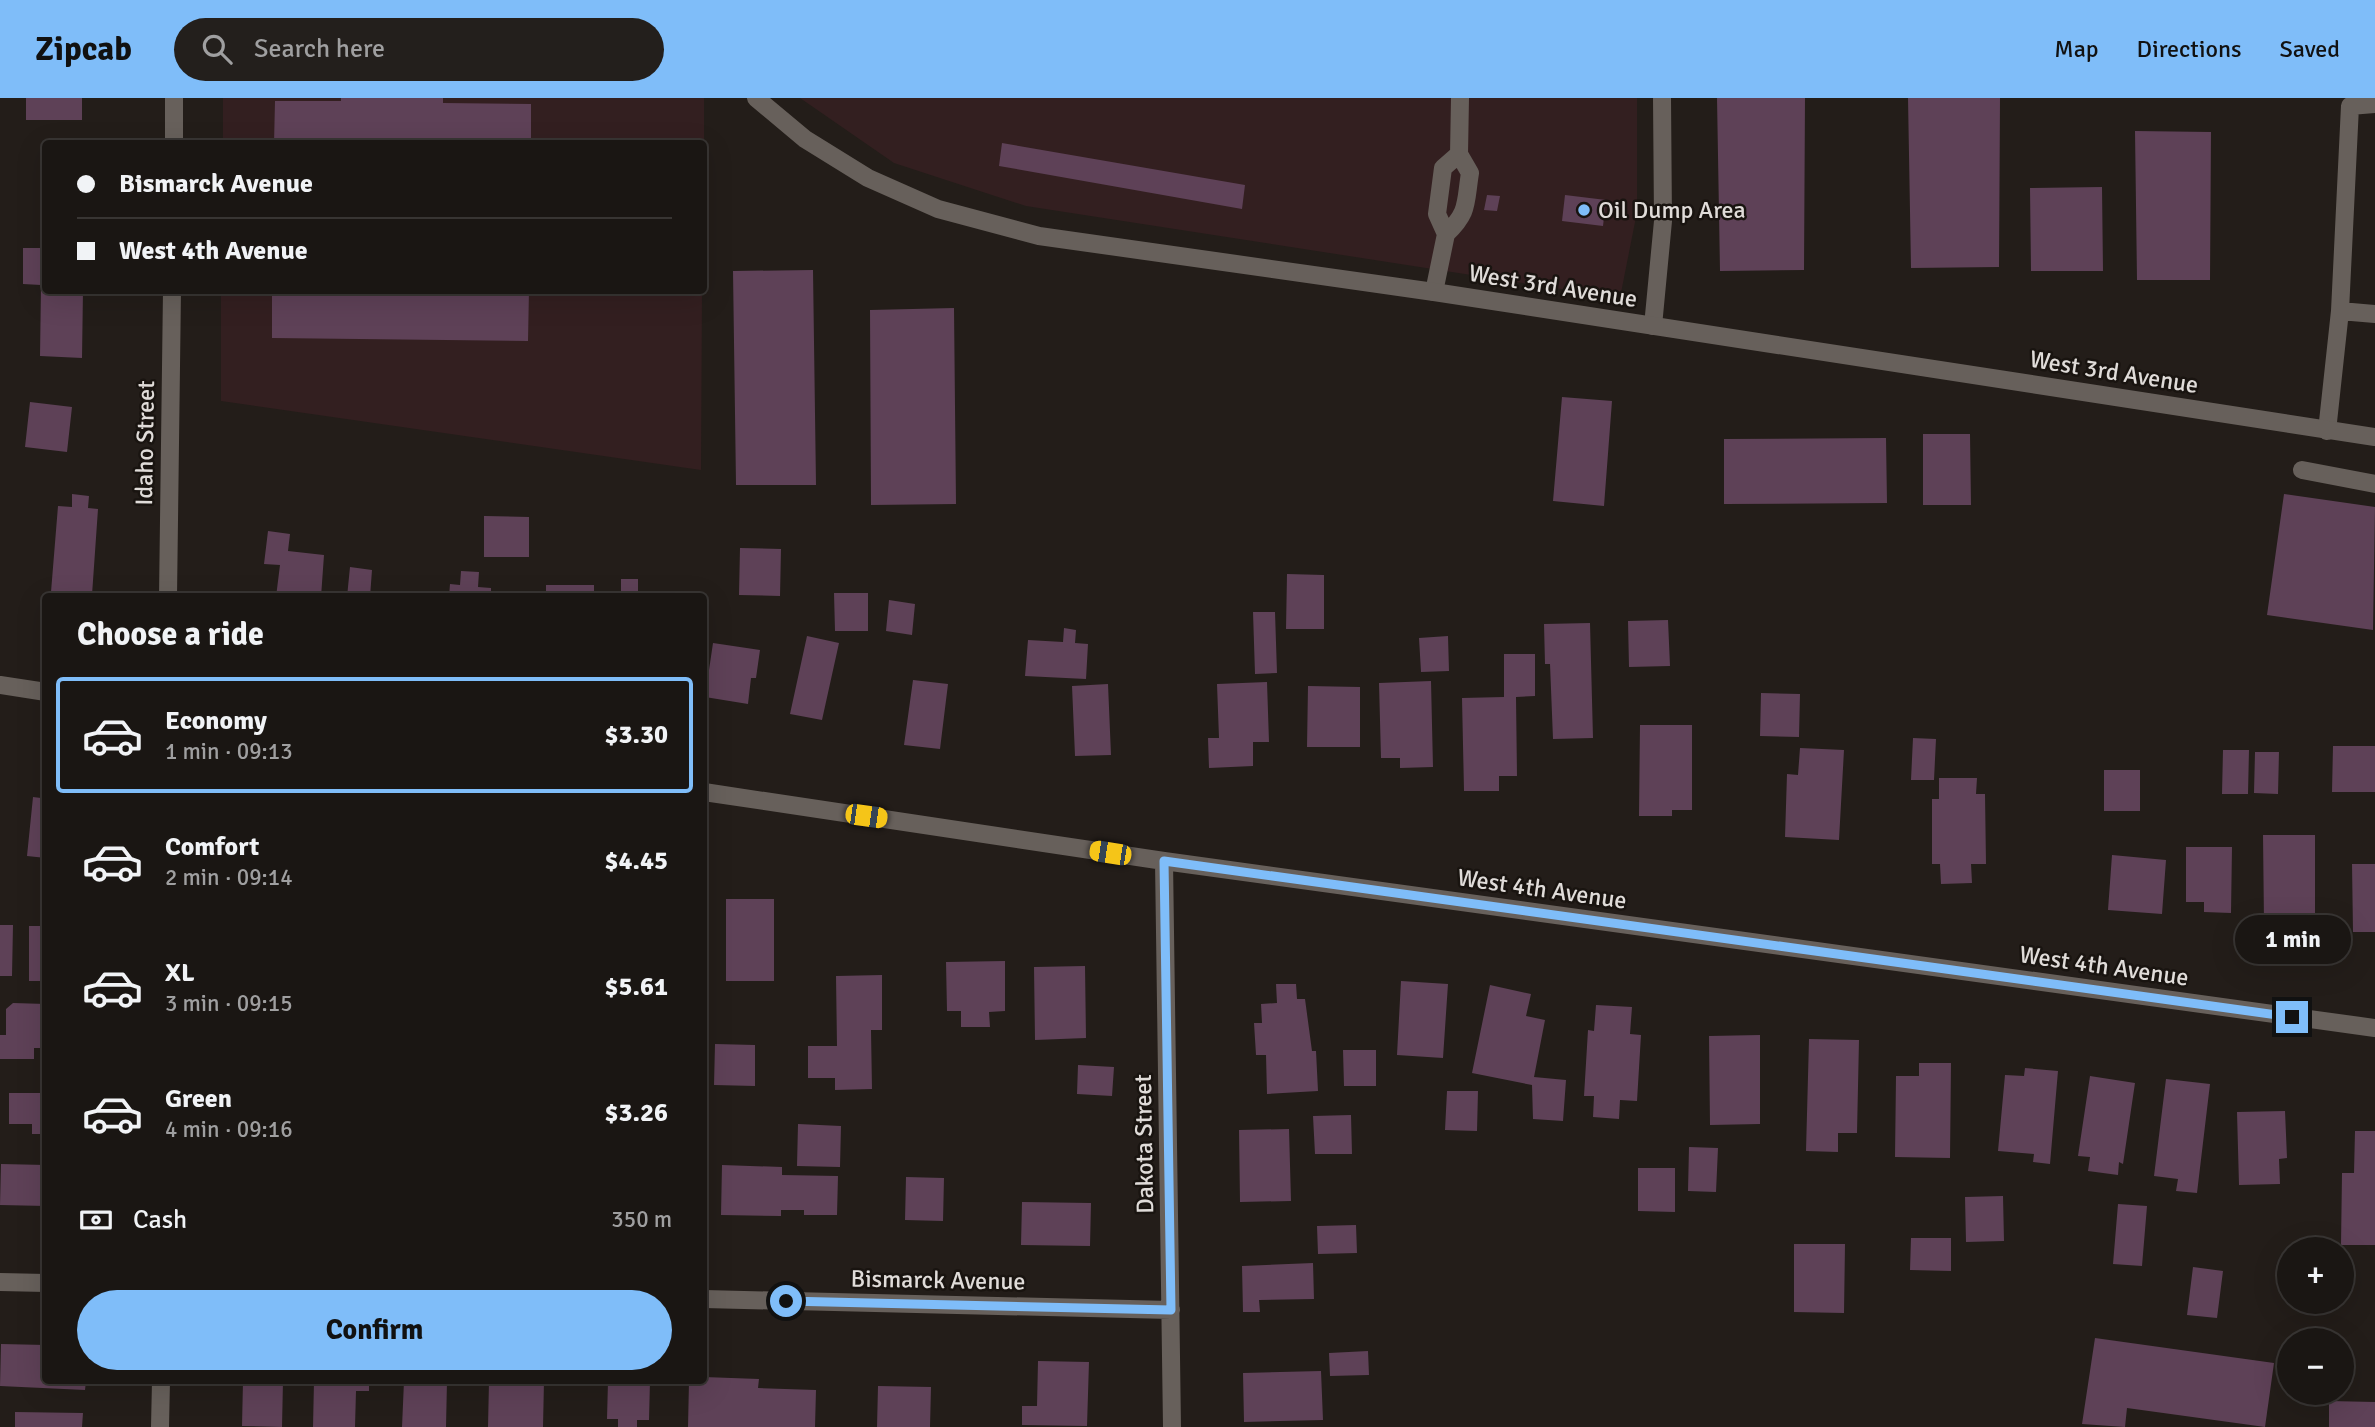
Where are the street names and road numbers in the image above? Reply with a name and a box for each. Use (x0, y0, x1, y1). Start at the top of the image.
street label: West 3rd Avenue (1467, 258, 1639, 314)
street label: West 3rd Avenue (2028, 344, 2200, 400)
street label: Idaho Street (129, 380, 161, 506)
street label: West 4th Avenue (1456, 862, 1628, 916)
street label: West 4th Avenue (2018, 939, 2190, 993)
street label: Dakota Street (1128, 1074, 1160, 1214)
street label: Bismarck Avenue (850, 1263, 1026, 1297)

